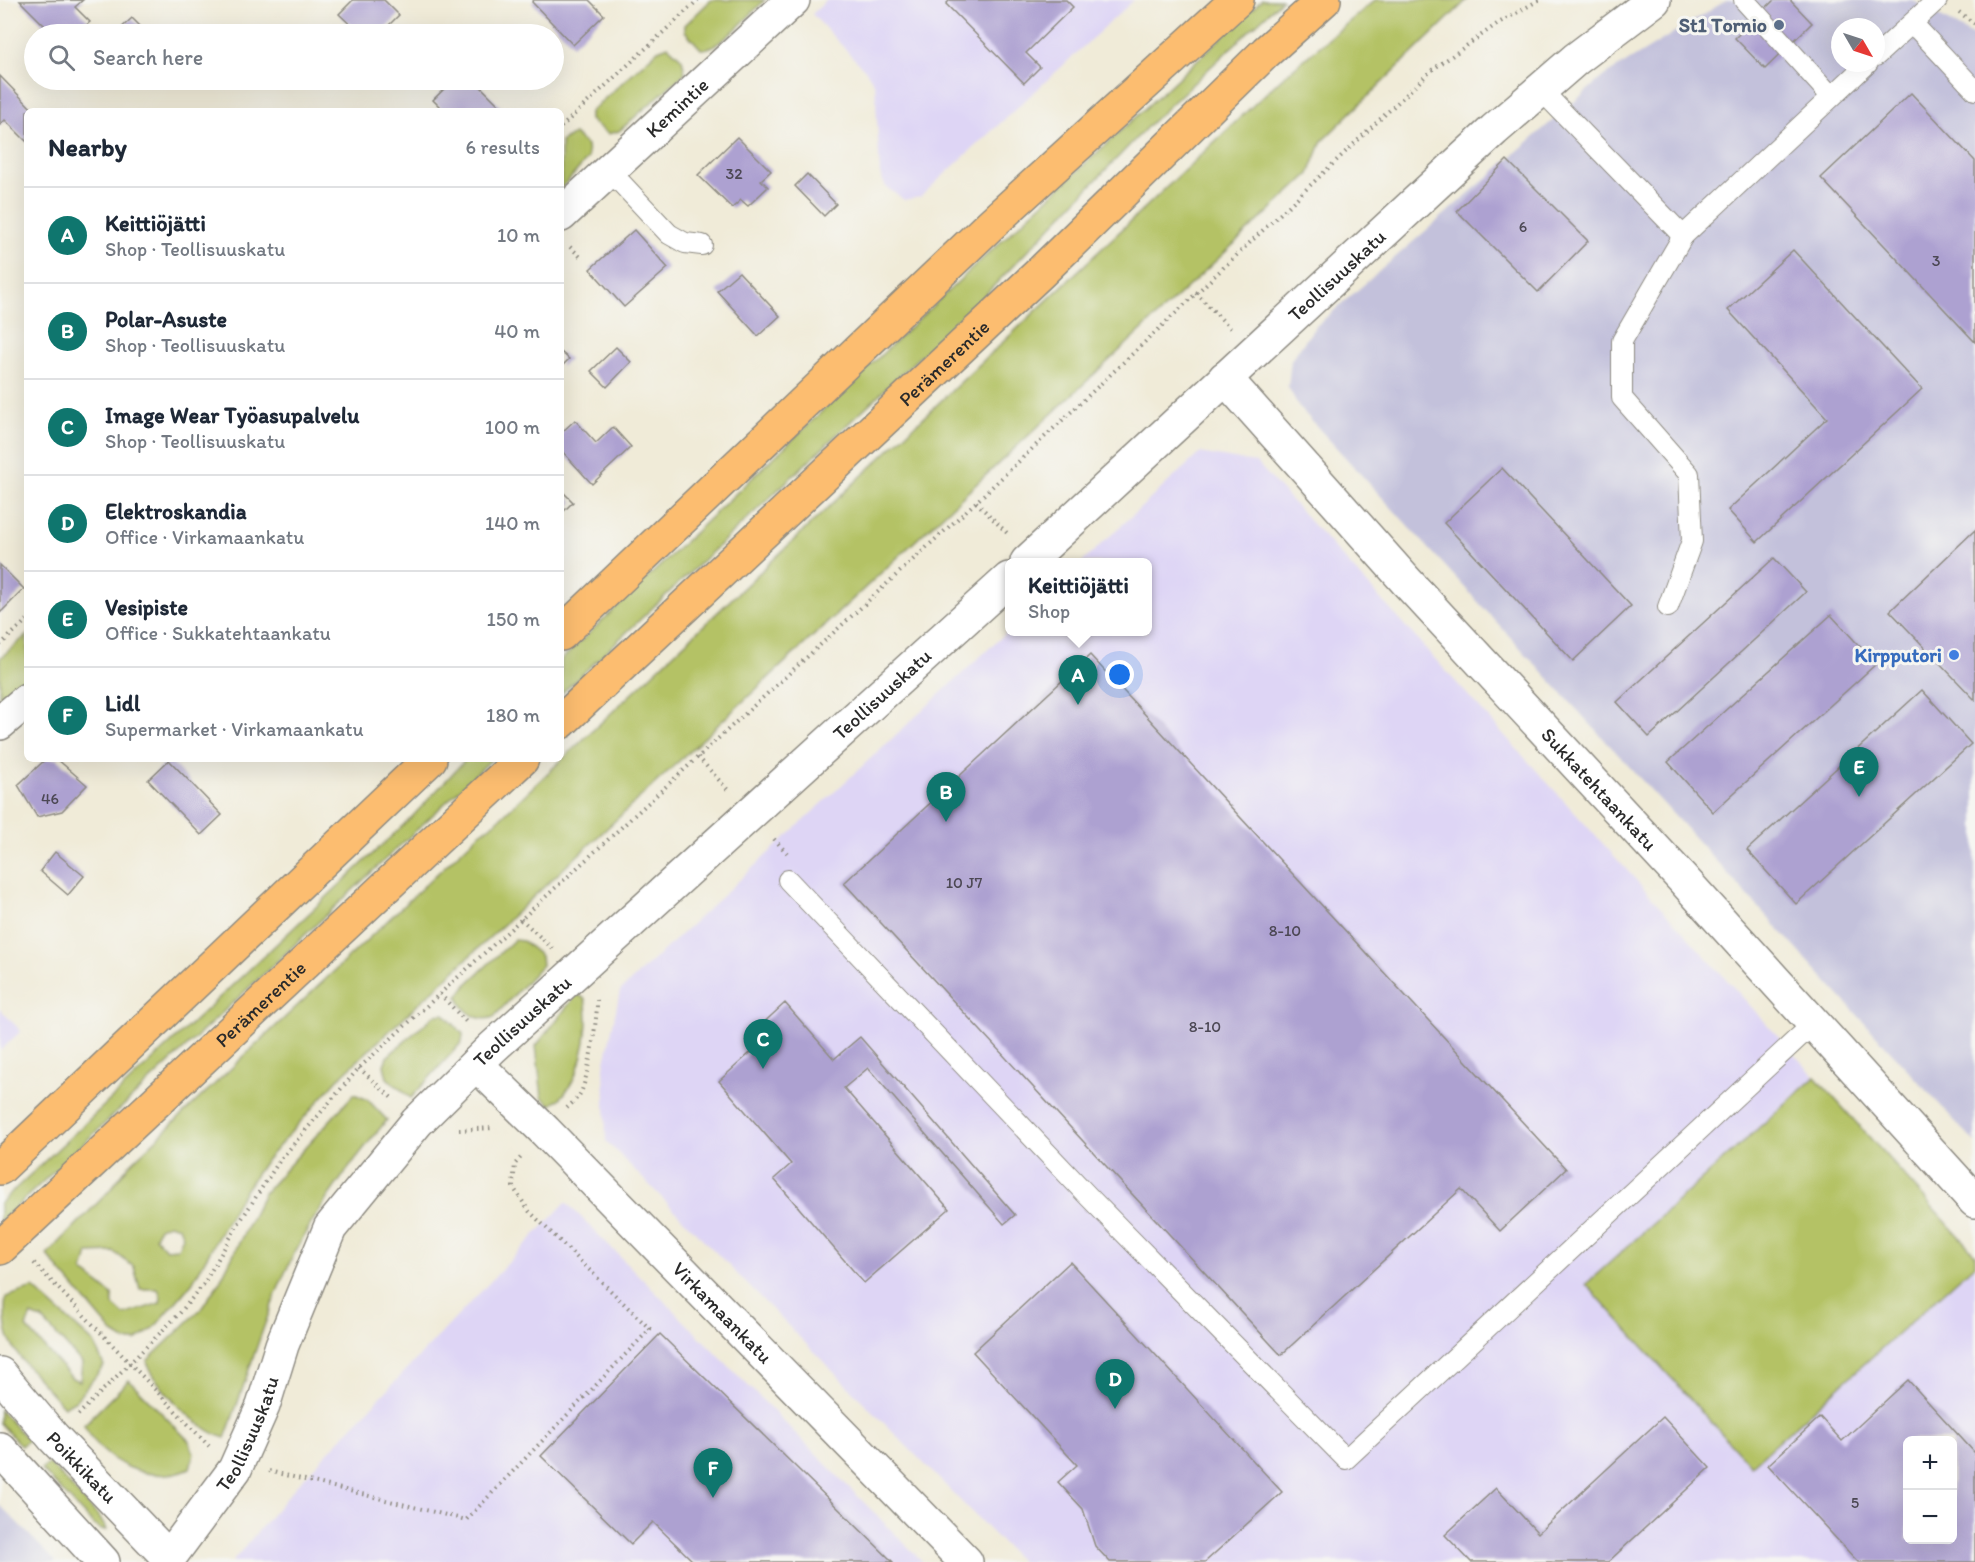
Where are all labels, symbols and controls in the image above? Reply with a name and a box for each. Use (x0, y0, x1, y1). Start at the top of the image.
place label: St1 Tornio (1679, 13, 1767, 37)
marker: St1 Tornio (1772, 18, 1786, 32)
north arrow (1831, 18, 1885, 72)
search box (24, 24, 564, 90)
icon: search (45, 41, 78, 74)
text: Search here (93, 44, 203, 71)
street label: Kemintie (640, 73, 713, 143)
text: Nearby (48, 131, 127, 163)
text: 6 results (466, 135, 540, 159)
house number: 32 (725, 164, 743, 183)
text: Keittiöjätti (105, 210, 206, 237)
house number: 6 (1519, 217, 1527, 236)
text: A (61, 223, 74, 247)
text: 10 m (497, 223, 540, 247)
street label: Teollisuuskatu (1283, 224, 1391, 327)
text: Shop · Teollisuuskatu (105, 237, 285, 261)
house number: 3 (1932, 251, 1941, 270)
text: Polar-Asuste (105, 306, 227, 333)
street label: Perämerentie (894, 315, 994, 411)
text: B (61, 319, 74, 343)
text: 40 m (494, 319, 540, 343)
text: Shop · Teollisuuskatu (105, 333, 285, 357)
text: Image Wear Työasupalvelu (105, 402, 360, 429)
text: C (61, 415, 74, 439)
text: 100 m (485, 415, 540, 439)
text: Shop · Teollisuuskatu (105, 429, 285, 453)
text: Elektroskandia (105, 498, 247, 525)
text: D (61, 511, 74, 535)
text: 140 m (485, 511, 540, 535)
text: Office · Virkamaankatu (105, 525, 304, 549)
popup (1005, 558, 1152, 636)
text: Keittiöjätti (1028, 572, 1129, 599)
text: Vesipiste (105, 594, 188, 621)
text: Shop (1028, 599, 1070, 623)
text: E (62, 607, 73, 631)
text: 150 m (487, 607, 540, 631)
text: Office · Sukkatehtaankatu (105, 621, 331, 645)
place label: Kirpputori (1854, 643, 1942, 668)
street label: Teollisuuskatu (828, 644, 936, 745)
marker: Kirpputori (1947, 648, 1961, 662)
pin: A (1058, 656, 1098, 705)
your location (1105, 660, 1134, 689)
text: Lidl (105, 690, 140, 717)
text: F (62, 703, 73, 727)
text: 180 m (486, 703, 540, 727)
text: Supermarket · Virkamaankatu (105, 717, 364, 741)
street label: Sukkatehtaankatu (1536, 723, 1662, 855)
pin: E (1840, 748, 1878, 797)
pin: B (926, 772, 966, 822)
house number: 46 (41, 789, 59, 808)
house number: 10 J7 (946, 873, 982, 892)
house number: 8-10 (1269, 921, 1301, 940)
street label: Perämerentie (210, 956, 311, 1052)
street label: Teollisuuskatu (468, 970, 576, 1072)
house number: 8-10 (1189, 1017, 1221, 1036)
pin: C (744, 1020, 783, 1069)
street label: Virkamaankatu (667, 1257, 777, 1368)
pin: D (1096, 1360, 1134, 1409)
street label: Teollisuuskatu (210, 1373, 284, 1496)
street label: Poikkikatu (42, 1426, 122, 1508)
map controls (1903, 1436, 1957, 1544)
button: + (1903, 1436, 1957, 1490)
pin: F (694, 1448, 732, 1498)
button: − (1903, 1490, 1957, 1544)
house number: 5 (1851, 1493, 1859, 1512)

